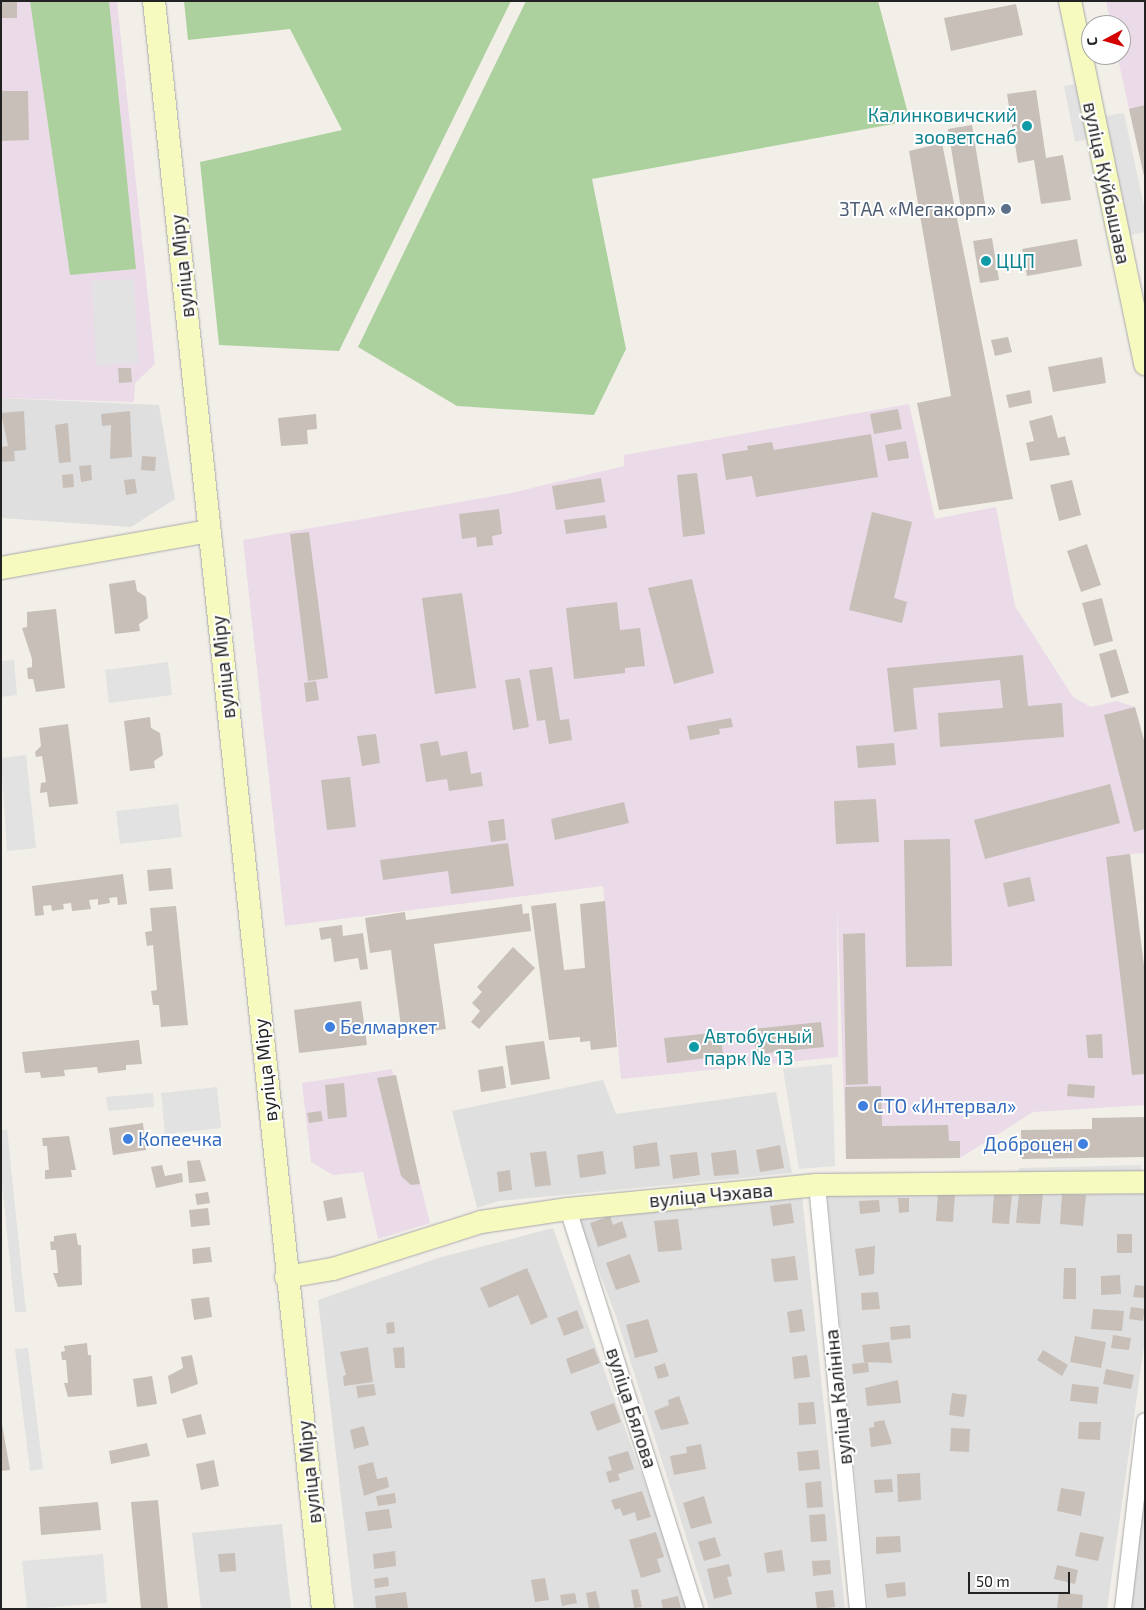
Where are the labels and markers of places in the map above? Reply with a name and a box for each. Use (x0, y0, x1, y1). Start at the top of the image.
place label: Калинковичский зооветснаб (868, 104, 1017, 148)
marker: Калинковичский зооветснаб (1021, 120, 1033, 132)
place label: ЗТАА «Мегакорп» (839, 198, 996, 220)
marker: ЗТАА «Мегакорп» (1000, 203, 1012, 215)
place label: ЦЦП (996, 250, 1035, 272)
marker: ЦЦП (980, 255, 992, 267)
place label: Белмаркет (340, 1016, 437, 1038)
marker: Белмаркет (324, 1021, 336, 1033)
place label: Автобусный парк № 13 (704, 1025, 812, 1069)
marker: Автобусный парк № 13 (688, 1041, 700, 1053)
place label: СТО «Интервал» (873, 1095, 1016, 1117)
marker: СТО «Интервал» (857, 1100, 869, 1112)
place label: Копеечка (138, 1128, 222, 1150)
marker: Копеечка (122, 1133, 134, 1145)
place label: Доброцен (984, 1133, 1073, 1155)
marker: Доброцен (1077, 1138, 1089, 1150)

